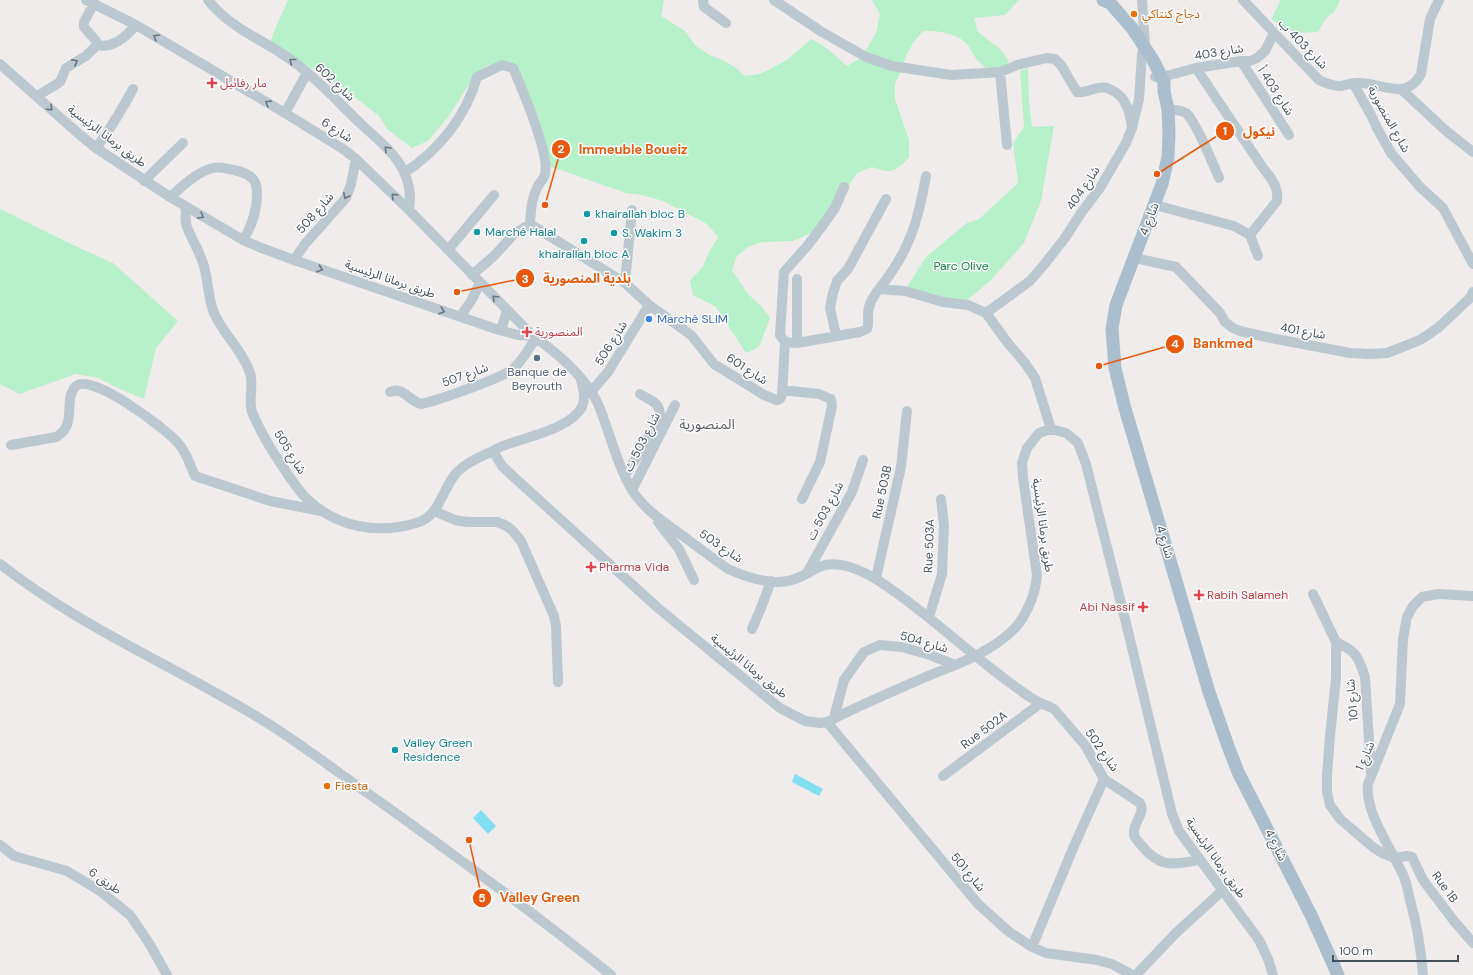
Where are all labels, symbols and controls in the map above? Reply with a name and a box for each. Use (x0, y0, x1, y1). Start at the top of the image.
place label: دجاج كنتاكي (1142, 6, 1200, 24)
marker: دجاج كنتاكي (1129, 9, 1139, 19)
street label: شارع 403 ب (1274, 15, 1331, 73)
one-way arrow (153, 34, 160, 41)
street label: شارع 403 (1193, 40, 1245, 65)
one-way arrow (289, 59, 296, 66)
street label: شارع 602 (311, 59, 358, 105)
one-way arrow (71, 60, 78, 67)
street label: شارع 403 أ (1253, 63, 1298, 119)
place label: مار رفائيل (220, 75, 267, 91)
marker: مار رفائيل (207, 78, 217, 88)
street label: شارع المنصورية (1363, 83, 1414, 156)
one-way arrow (265, 100, 272, 107)
street label: طريق برمانا الرئيسية (64, 101, 150, 171)
one-way arrow (45, 103, 53, 111)
street label: شارع 6 (318, 114, 356, 147)
callout: نيكول (1215, 118, 1283, 143)
text: 1 (1223, 123, 1227, 139)
text: نيكول (1243, 123, 1275, 140)
callout: Immeuble Boueiz (551, 137, 696, 162)
text: 2 (558, 141, 565, 157)
text: Immeuble Boueiz (579, 141, 687, 158)
one-way arrow (384, 146, 392, 154)
street label: شارع 404 (1063, 163, 1104, 213)
street label: شارع 508 (293, 189, 338, 238)
one-way arrow (343, 192, 351, 199)
one-way arrow (391, 193, 399, 200)
street label: شارع 4 (1135, 200, 1163, 238)
place label: khairallah bloc B (595, 206, 685, 222)
marker: khairallah bloc B (582, 209, 592, 219)
one-way arrow (197, 211, 204, 218)
place label: Marché Halal (485, 224, 556, 240)
place label: S. Wakim 3 (622, 225, 682, 241)
marker: Marché Halal (472, 227, 482, 237)
marker: S. Wakim 3 (609, 228, 619, 238)
marker: khairallah bloc A (579, 236, 589, 246)
place label: khairallah bloc A (539, 246, 629, 262)
street label: طريق برمانا الرئيسية (343, 256, 437, 302)
park label: Parc Olive (933, 258, 989, 274)
one-way arrow (316, 264, 323, 272)
callout: بلدية المنصورية (515, 266, 639, 291)
text: بلدية المنصورية (543, 270, 631, 287)
text: 3 (521, 271, 529, 287)
one-way arrow (492, 295, 500, 303)
one-way arrow (439, 306, 446, 315)
place label: Marché SLIM (657, 311, 728, 327)
marker: Marché SLIM (644, 314, 654, 324)
street label: شارع 506 (591, 318, 632, 369)
street label: شارع 401 (1279, 319, 1327, 344)
place label: المنصورية (535, 324, 583, 340)
marker: المنصورية (522, 327, 532, 337)
callout: Bankmed (1165, 331, 1261, 356)
text: Bankmed (1193, 335, 1253, 352)
text: 4 (1171, 336, 1179, 352)
street label: شارع 601 (723, 350, 771, 389)
marker: Banque de Beyrouth (532, 353, 542, 363)
street label: شارع 507 (440, 359, 491, 392)
place label: Banque de Beyrouth (507, 364, 567, 394)
street label: شارع 503 ث (620, 410, 665, 475)
district label: المنصورية (679, 415, 735, 433)
street label: شارع 505 (269, 427, 310, 478)
street label: Rue 503B (869, 464, 895, 520)
street label: طريق برمانا الرئيسية (1028, 477, 1058, 573)
street label: شارع 503 ت (803, 479, 848, 544)
street label: Rue 503A (920, 519, 938, 573)
street label: شارع 4 (1151, 523, 1178, 561)
street label: شارع 503 (696, 526, 746, 567)
place label: Pharma Vida (599, 559, 669, 575)
marker: Pharma Vida (586, 562, 596, 572)
place label: Rabih Salameh (1207, 587, 1288, 603)
marker: Rabih Salameh (1194, 590, 1204, 600)
place label: Abi Nassif (1080, 599, 1135, 615)
marker: Abi Nassif (1138, 602, 1148, 612)
street label: شارع 504 (898, 628, 950, 657)
street label: طريق برمانا الرئيسية (707, 630, 791, 702)
street label: شارع 101 (1342, 678, 1363, 722)
street label: Rue 502A (957, 707, 1011, 753)
street label: شارع 502 (1081, 725, 1123, 775)
place label: Valley Green Residence (403, 735, 473, 765)
street label: شارع 1 (1352, 739, 1379, 773)
marker: Valley Green Residence (390, 745, 400, 755)
place label: Fiesta (335, 778, 368, 794)
marker: Fiesta (322, 781, 332, 791)
street label: طريق برمانا الرئيسية (1182, 815, 1250, 901)
street label: شارع 4 (1260, 826, 1291, 864)
street label: شارع 501 (946, 849, 989, 895)
street label: طريق 6 (85, 864, 125, 898)
street label: Rue 1B (1428, 868, 1462, 906)
callout: Valley Green (472, 885, 588, 910)
text: Valley Green (500, 889, 580, 906)
text: 5 (478, 890, 486, 906)
scale bar (1333, 937, 1458, 963)
text: 100 m (1339, 943, 1373, 959)

